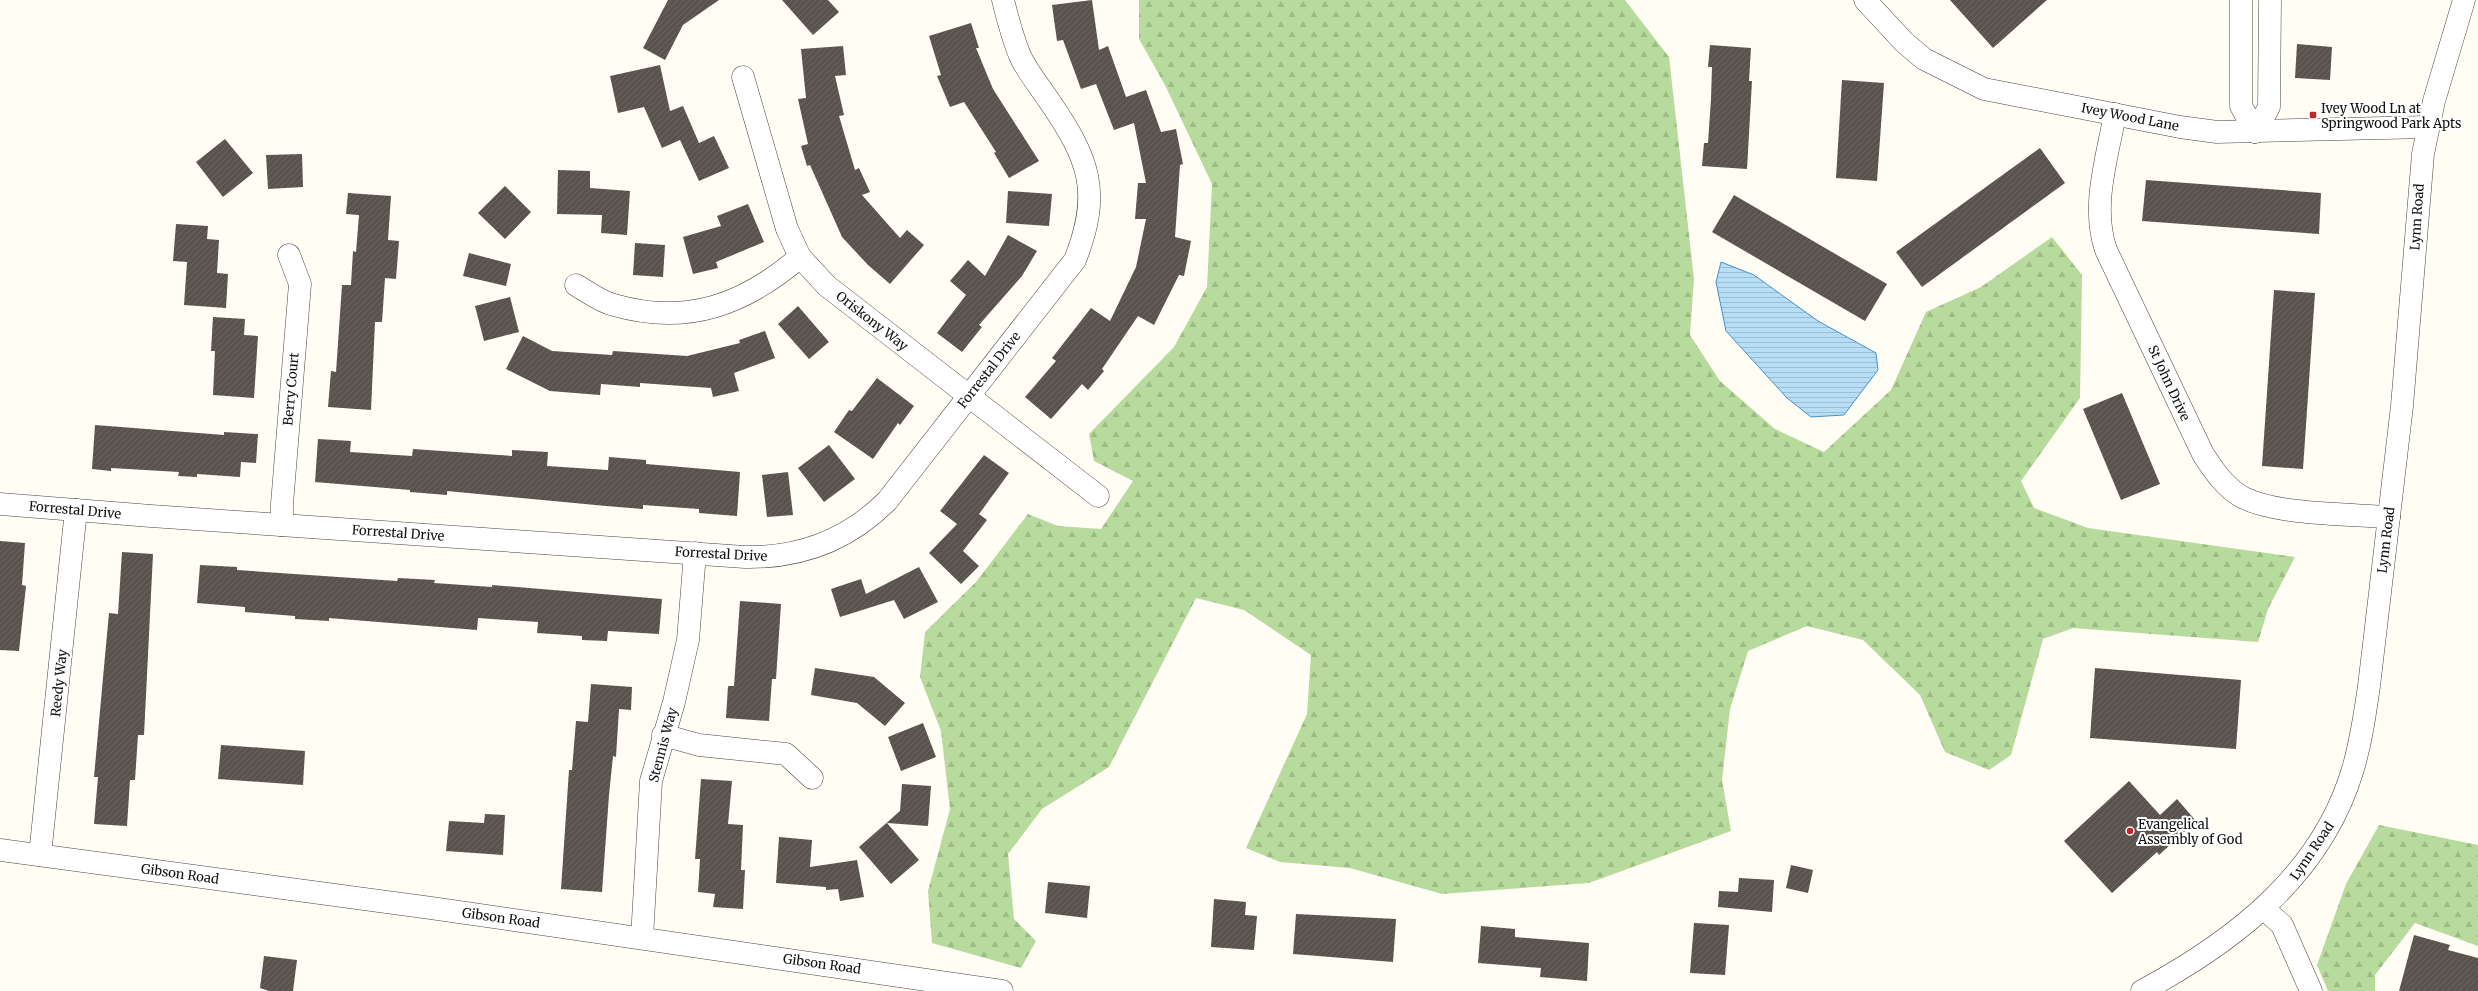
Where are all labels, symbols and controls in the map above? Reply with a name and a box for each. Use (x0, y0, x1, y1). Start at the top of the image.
street label: Ivey Wood Lane (2080, 99, 2180, 135)
place label: Ivey Wood Ln at Springwood Park Apts (2321, 100, 2461, 132)
marker: Ivey Wood Ln at Springwood Park Apts (2308, 110, 2318, 120)
street label: Lynn Road (2406, 183, 2428, 251)
street label: Oriskony Way (833, 288, 912, 355)
street label: Forrestal Drive (954, 328, 1024, 412)
street label: St John Drive (2144, 342, 2194, 424)
street label: Berry Court (279, 352, 303, 426)
street label: Forrestal Drive (28, 497, 122, 523)
street label: Lynn Road (2373, 506, 2399, 574)
street label: Forrestal Drive (351, 521, 445, 545)
street label: Forrestal Drive (674, 543, 768, 565)
street label: Reedy Way (47, 648, 71, 718)
street label: Stennis Way (645, 705, 681, 784)
place label: Evangelical Assembly of God (2137, 816, 2243, 848)
street label: Lynn Road (2286, 818, 2338, 883)
marker: Evangelical Assembly of God (2125, 826, 2135, 836)
street label: Gibson Road (140, 860, 220, 888)
street label: Gibson Road (461, 904, 541, 932)
street label: Gibson Road (782, 950, 862, 978)

